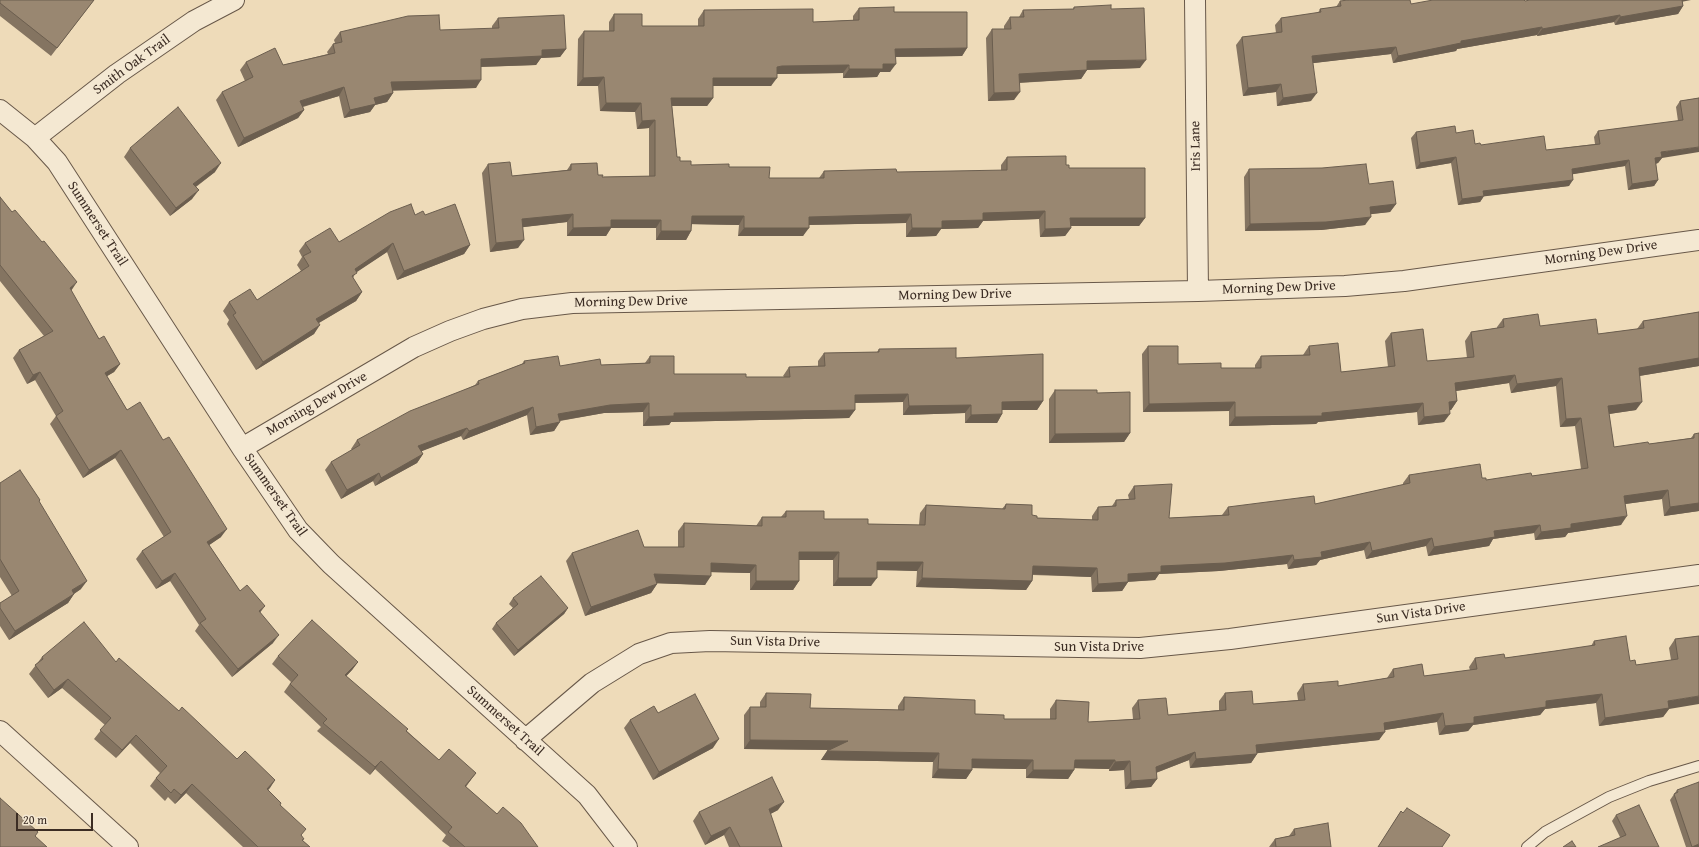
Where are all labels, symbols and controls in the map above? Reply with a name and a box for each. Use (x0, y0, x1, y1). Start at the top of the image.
street label: Smith Oak Trail (90, 31, 174, 99)
street label: Iris Lane (1187, 121, 1205, 171)
street label: Summerset Trail (63, 178, 131, 270)
street label: Morning Dew Drive (1544, 237, 1658, 269)
street label: Morning Dew Drive (1222, 278, 1336, 298)
street label: Morning Dew Drive (898, 286, 1012, 304)
street label: Morning Dew Drive (574, 293, 688, 311)
street label: Morning Dew Drive (264, 368, 370, 440)
street label: Summerset Trail (240, 450, 310, 540)
street label: Sun Vista Drive (1375, 598, 1467, 628)
street label: Sun Vista Drive (730, 633, 820, 651)
street label: Sun Vista Drive (1054, 639, 1144, 655)
street label: Summerset Trail (463, 682, 547, 760)
scale bar (18, 805, 95, 831)
text: 20 m (23, 811, 47, 828)

